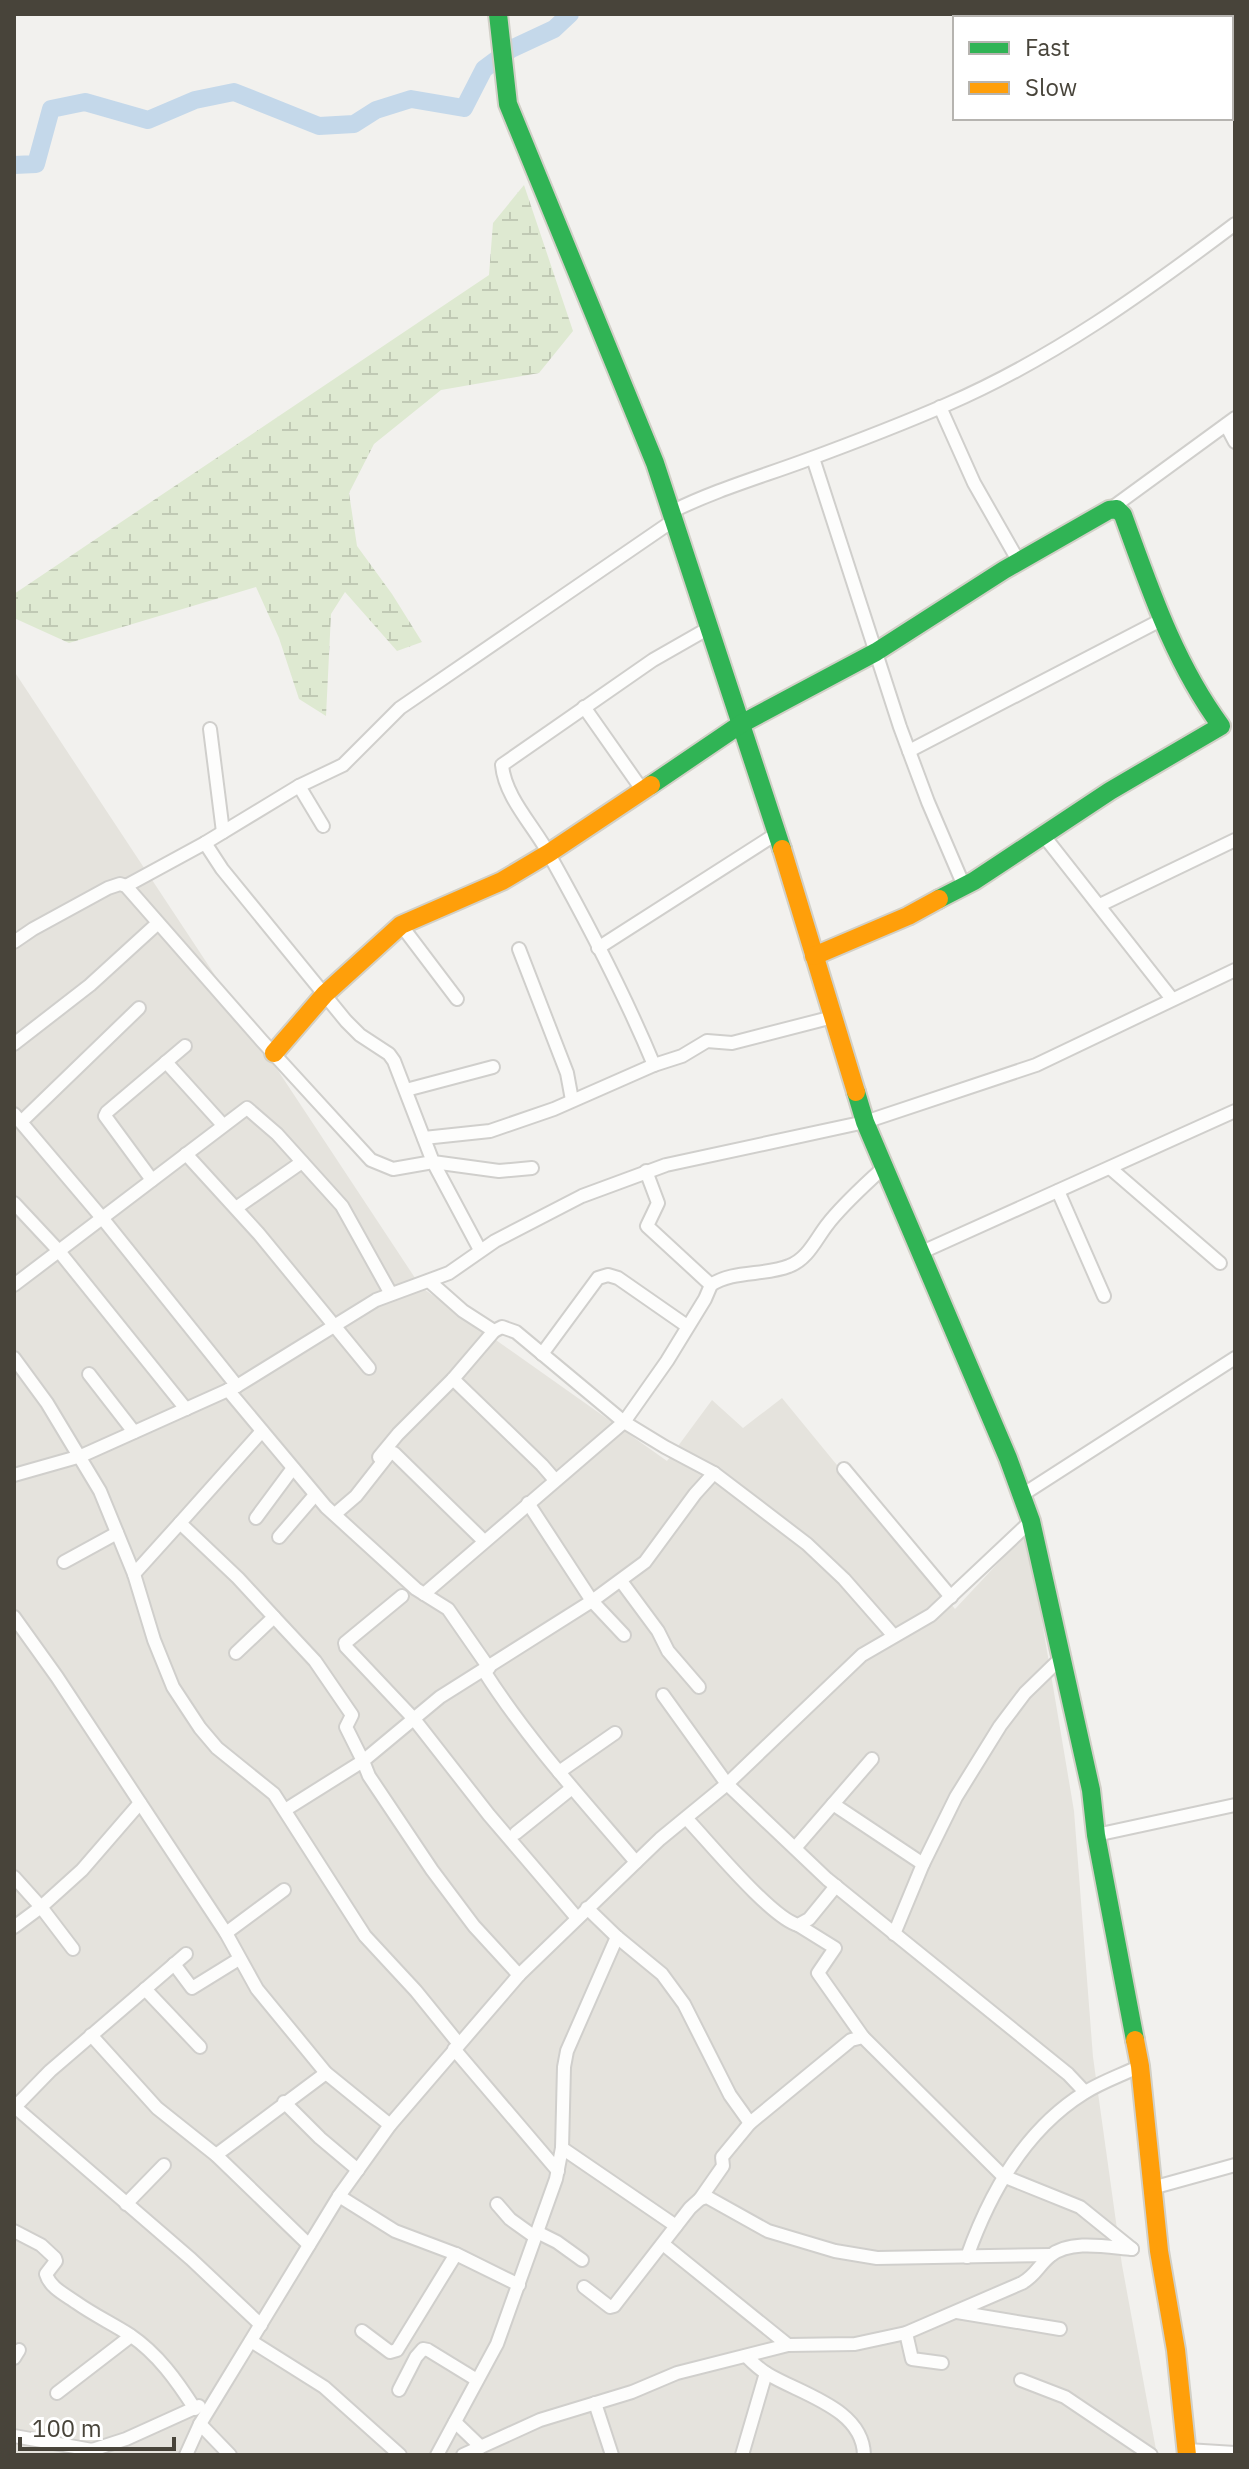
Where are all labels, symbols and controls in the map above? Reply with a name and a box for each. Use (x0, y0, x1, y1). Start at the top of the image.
legend (953, 16, 1233, 120)
text: Fast (1025, 31, 1070, 63)
text: Slow (1025, 71, 1077, 103)
scale bar (20, 2401, 174, 2451)
text: 100 m (32, 2412, 102, 2444)

